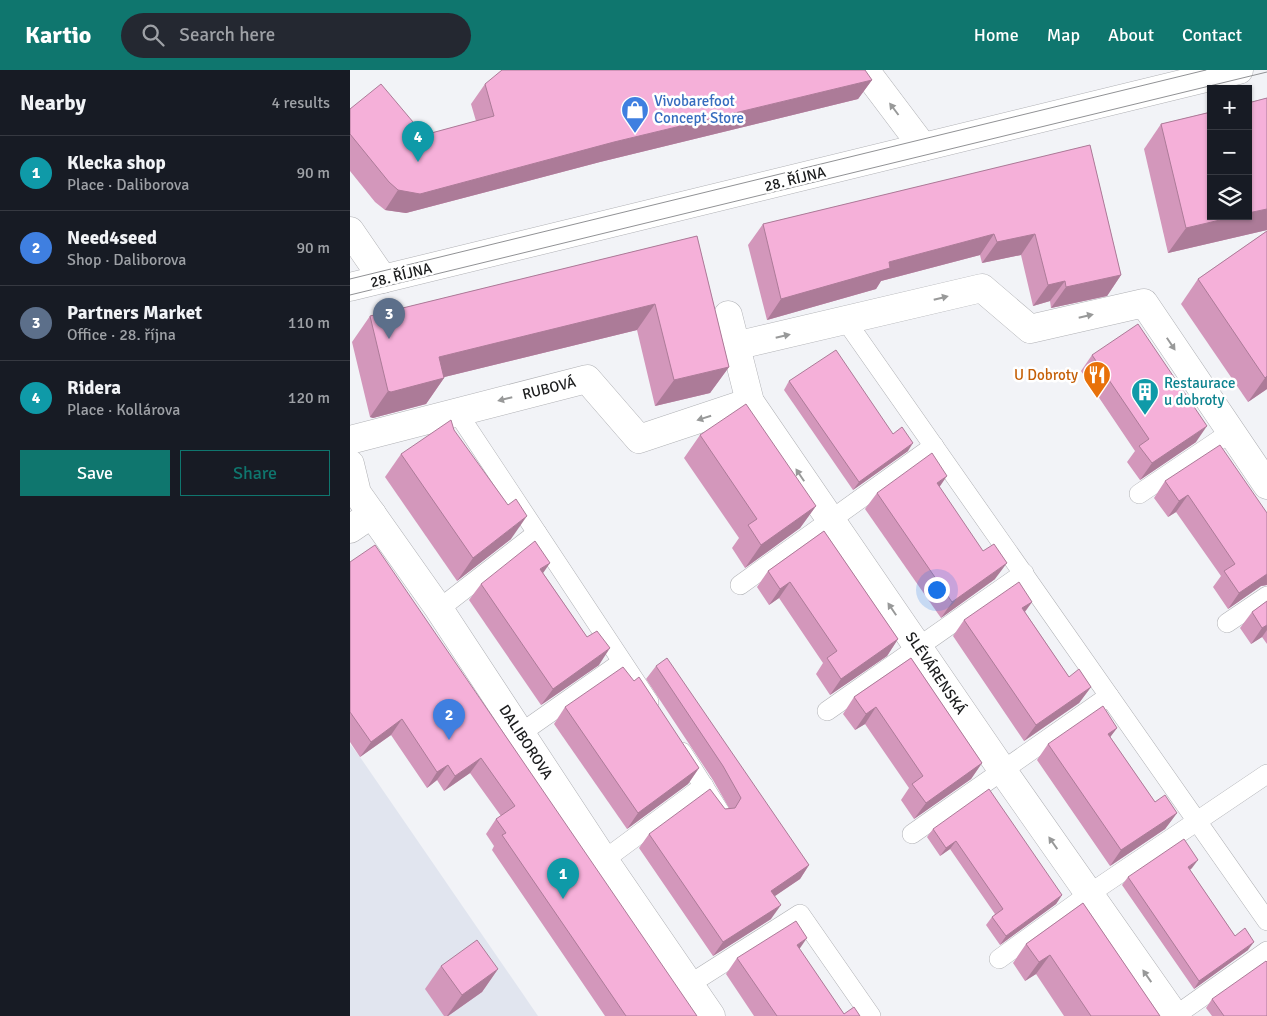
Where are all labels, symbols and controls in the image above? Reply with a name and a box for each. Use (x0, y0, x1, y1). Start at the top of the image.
search box (121, 13, 471, 58)
text: Kartio (25, 20, 91, 50)
icon: search (139, 21, 167, 49)
text: Search here (179, 23, 275, 47)
text: Home (974, 24, 1019, 46)
text: Map (1047, 24, 1080, 46)
text: About (1108, 24, 1154, 46)
text: Contact (1182, 24, 1242, 46)
map controls (1207, 85, 1252, 220)
button: + (1207, 85, 1252, 130)
text: Nearby (20, 90, 86, 116)
place label: Vivobarefoot Concept Store (654, 92, 744, 127)
text: 4 results (271, 93, 330, 113)
shop icon: Vivobarefoot Concept Store (620, 95, 650, 134)
one-way arrow (889, 103, 900, 116)
pin: 4 (402, 121, 434, 162)
button: − (1207, 130, 1252, 175)
text: Klecka shop (67, 151, 166, 175)
street label: 28. ŘÍJNA (762, 162, 828, 195)
text: 1 (32, 163, 40, 183)
text: 90 m (296, 163, 330, 183)
text: Place · Daliborova (67, 175, 189, 195)
button: layers (1207, 175, 1252, 220)
text: Need4seed (67, 226, 157, 250)
text: 2 (32, 238, 40, 258)
text: 90 m (296, 238, 330, 258)
text: Shop · Daliborova (67, 250, 186, 270)
street label: 28. ŘÍJNA (368, 258, 434, 291)
one-way arrow (934, 294, 949, 302)
pin: 3 (373, 298, 405, 339)
text: Partners Market (67, 301, 202, 325)
one-way arrow (1079, 312, 1094, 320)
text: 3 (32, 313, 40, 333)
text: 110 m (288, 313, 330, 333)
text: Office · 28. října (67, 325, 176, 345)
one-way arrow (776, 332, 791, 340)
one-way arrow (1166, 337, 1176, 350)
restaurant icon: U Dobroty (1082, 360, 1112, 399)
place label: U Dobroty (1014, 366, 1078, 384)
street label: RUBOVÁ (520, 372, 578, 403)
place label: Restaurace u dobroty (1164, 374, 1235, 409)
text: Ridera (67, 376, 121, 400)
building icon: Restaurace u dobroty (1130, 377, 1160, 416)
text: 4 (32, 388, 40, 408)
text: 120 m (288, 388, 330, 408)
one-way arrow (498, 396, 513, 404)
text: Place · Kollárova (67, 400, 180, 420)
one-way arrow (696, 414, 711, 422)
button: Save (20, 450, 170, 496)
button: Share (180, 450, 330, 496)
one-way arrow (795, 468, 805, 481)
your location (924, 577, 950, 603)
one-way arrow (887, 602, 897, 615)
street label: SLÉVÁRENSKÁ (902, 628, 971, 718)
pin: 2 (433, 699, 465, 740)
street label: DALIBOROVA (495, 701, 557, 783)
one-way arrow (1048, 837, 1058, 850)
pin: 1 (547, 858, 579, 899)
one-way arrow (1142, 969, 1152, 983)

